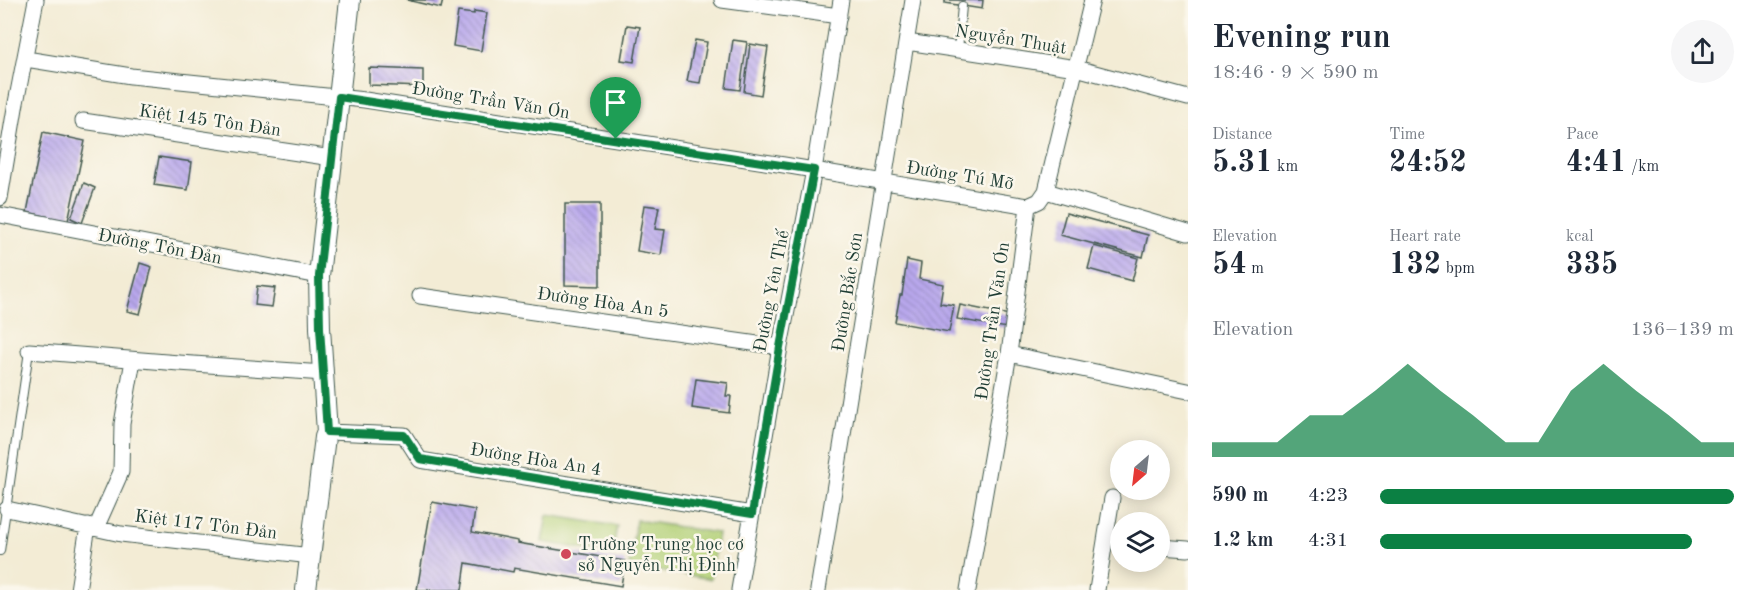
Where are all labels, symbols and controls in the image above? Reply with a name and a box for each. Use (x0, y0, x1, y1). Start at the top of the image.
street label: Nguyễn Thuật (954, 20, 1068, 58)
button: share (1671, 20, 1734, 83)
text: Evening run (1212, 22, 1391, 55)
text: 18:46 · 9 × 590 m (1212, 63, 1379, 83)
street label: Đường Trần Văn Ơn (411, 77, 572, 122)
pin (590, 77, 641, 139)
icon: arrive (599, 86, 632, 119)
street label: Kiệt 145 Tôn Đản (138, 102, 282, 140)
text: Distance (1212, 127, 1272, 143)
text: Time (1389, 127, 1425, 143)
text: Pace (1566, 127, 1598, 143)
text: 5.31 (1212, 148, 1273, 178)
text: 24:52 (1389, 148, 1467, 178)
text: 4:41 (1566, 148, 1627, 178)
street label: Đường Tú Mỡ (905, 159, 1015, 193)
text: km (1273, 159, 1298, 175)
text: /km (1627, 159, 1659, 175)
street label: Đường Tôn Đản (96, 226, 224, 268)
street label: Đường Yên Thế (750, 227, 793, 354)
text: Elevation (1212, 229, 1277, 245)
text: Heart rate (1389, 229, 1461, 245)
text: kcal (1566, 229, 1594, 245)
street label: Đường Bắc Sơn (827, 230, 866, 353)
street label: Đường Trần Văn Ơn (970, 240, 1013, 401)
text: 54 (1212, 250, 1247, 280)
text: 132 (1389, 250, 1441, 280)
text: 335 (1566, 250, 1618, 280)
text: m (1247, 261, 1264, 277)
text: bpm (1441, 261, 1475, 277)
street label: Đường Hòa An 5 (536, 285, 670, 321)
text: Elevation (1212, 320, 1293, 340)
text: 136–139 m (1631, 320, 1734, 340)
north arrow (1110, 440, 1170, 500)
map controls (1110, 440, 1170, 572)
street label: Đường Hòa An 4 (469, 441, 603, 479)
text: 590 m (1212, 486, 1268, 506)
text: 4:23 (1308, 486, 1348, 506)
street label: Kiệt 117 Tôn Đản (134, 507, 278, 543)
button: layers (1110, 512, 1170, 572)
text: 1.2 km (1212, 531, 1274, 551)
text: 4:31 (1308, 531, 1348, 551)
place label: Trường Trung học cơ sở Nguyễn Thị Định (578, 536, 744, 575)
marker: Trường Trung học cơ sở Nguyễn Thị Định (559, 547, 573, 561)

